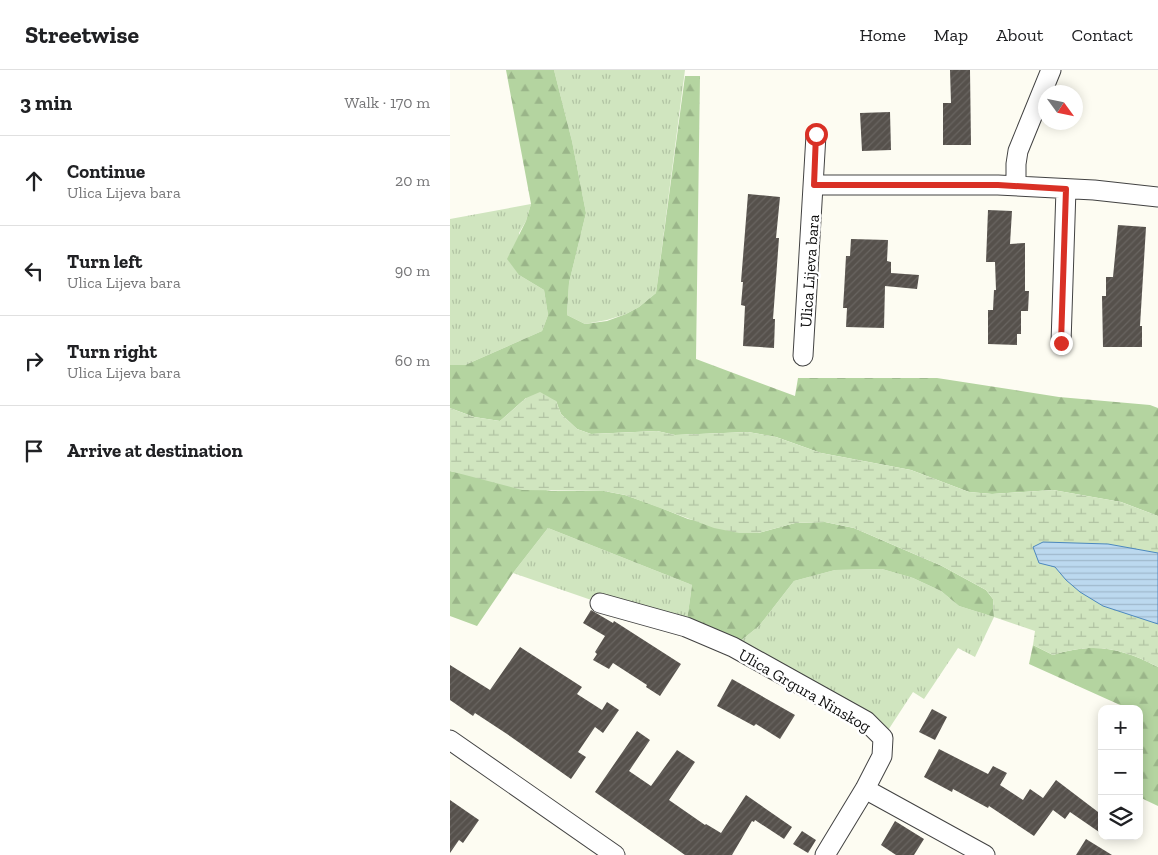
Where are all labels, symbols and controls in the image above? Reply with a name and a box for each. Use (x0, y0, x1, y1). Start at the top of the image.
text: Streetwise (25, 20, 139, 49)
text: Home (859, 24, 906, 46)
text: Map (934, 24, 968, 46)
text: About (996, 24, 1043, 46)
text: Contact (1071, 24, 1133, 46)
north arrow (1038, 85, 1083, 130)
text: 3 min (20, 90, 72, 115)
text: Walk · 170 m (345, 93, 430, 112)
route start (805, 123, 828, 146)
text: Continue (67, 160, 145, 183)
icon: ahead (20, 167, 48, 195)
text: 20 m (395, 171, 430, 190)
text: Ulica Lijeva bara (67, 183, 181, 202)
street label: Ulica Lijeva bara (796, 213, 823, 328)
text: Turn left (67, 250, 142, 273)
icon: left (20, 257, 48, 285)
text: 90 m (395, 261, 430, 280)
text: Ulica Lijeva bara (67, 273, 181, 292)
route end (1050, 332, 1073, 355)
text: Turn right (67, 340, 157, 363)
icon: right (20, 347, 48, 375)
text: 60 m (395, 351, 430, 370)
text: Ulica Lijeva bara (67, 363, 181, 382)
icon: arrive (20, 437, 48, 465)
text: Arrive at destination (67, 439, 243, 462)
street label: Ulica Grgura Ninskog (735, 645, 875, 736)
map controls (1098, 705, 1143, 840)
button: + (1098, 705, 1143, 750)
button: − (1098, 750, 1143, 795)
button: layers (1098, 795, 1143, 840)

